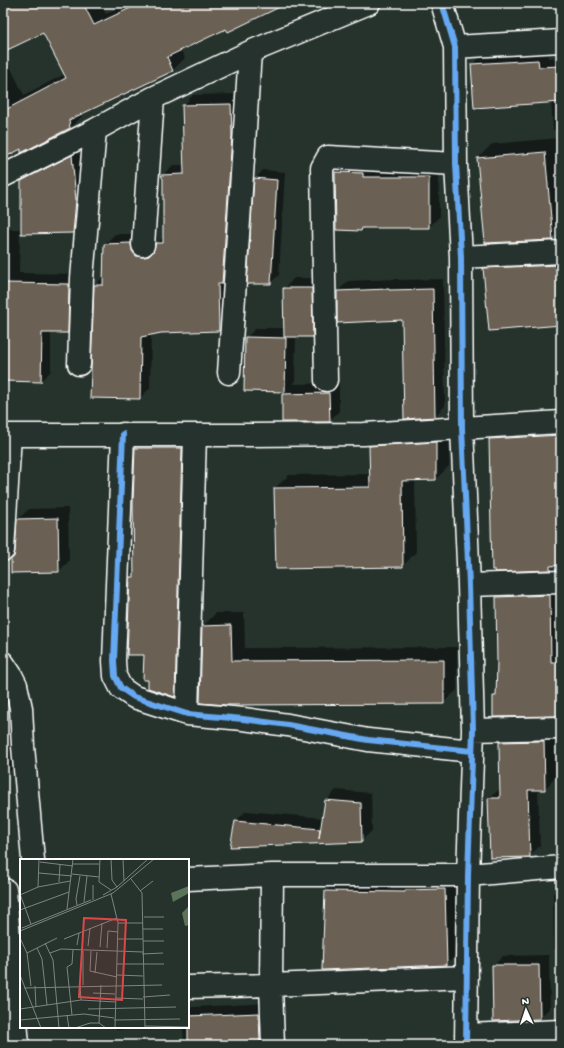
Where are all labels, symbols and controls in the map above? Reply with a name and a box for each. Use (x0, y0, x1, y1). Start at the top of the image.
inset map (20, 859, 189, 1028)
north arrow (506, 990, 546, 1030)
text: N (522, 996, 529, 1008)

